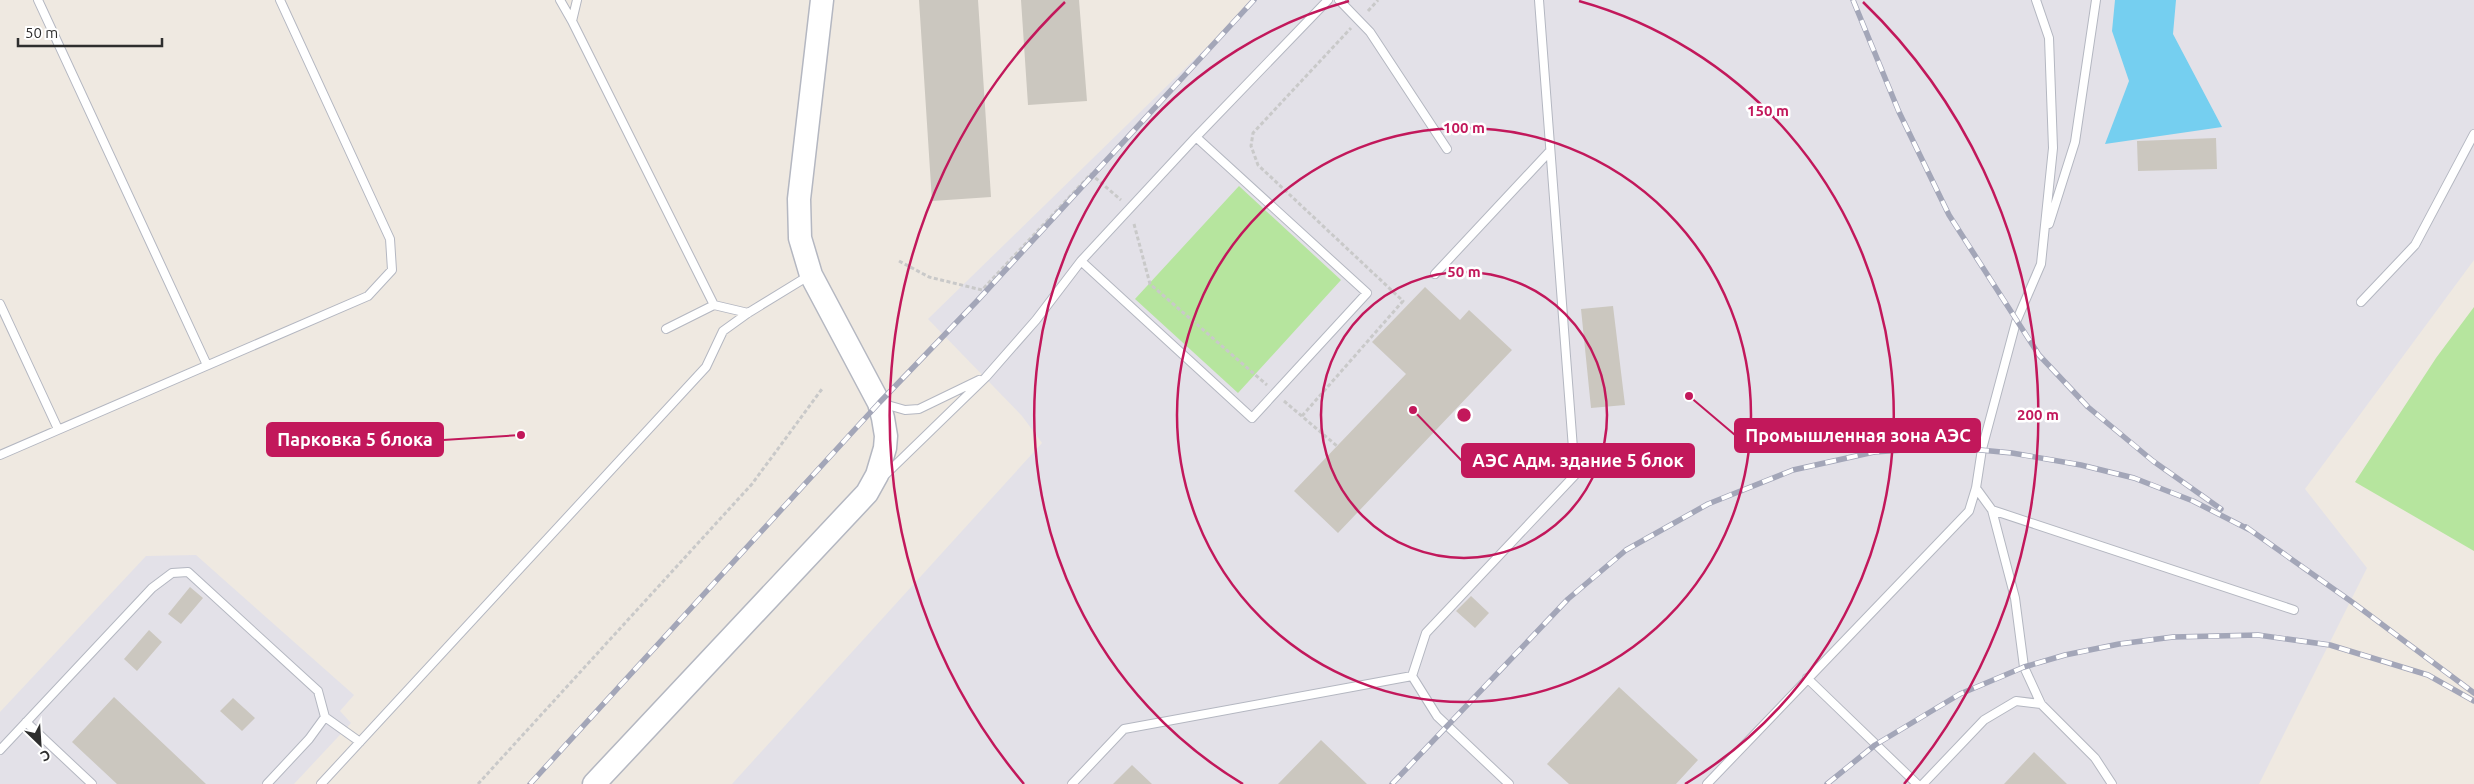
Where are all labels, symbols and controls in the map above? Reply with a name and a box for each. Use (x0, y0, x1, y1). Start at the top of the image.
scale bar (18, 15, 161, 47)
text: 50 m (25, 24, 58, 41)
text: 150 m (1747, 102, 1789, 119)
text: 100 m (1443, 119, 1485, 136)
text: 50 m (1447, 263, 1481, 280)
centre of rings (1455, 406, 1473, 424)
text: 200 m (2017, 406, 2059, 423)
callout: Промышленная зона АЭС (1735, 419, 1980, 452)
callout: Парковка 5 блока (267, 423, 443, 456)
text: Промышленная зона АЭС (1745, 425, 1971, 445)
text: Парковка 5 блока (277, 429, 433, 449)
callout: АЭС Адм. здание 5 блок (1462, 444, 1694, 477)
text: АЭС Адм. здание 5 блок (1472, 450, 1685, 470)
north arrow (15, 719, 65, 769)
text: С (38, 747, 53, 765)

